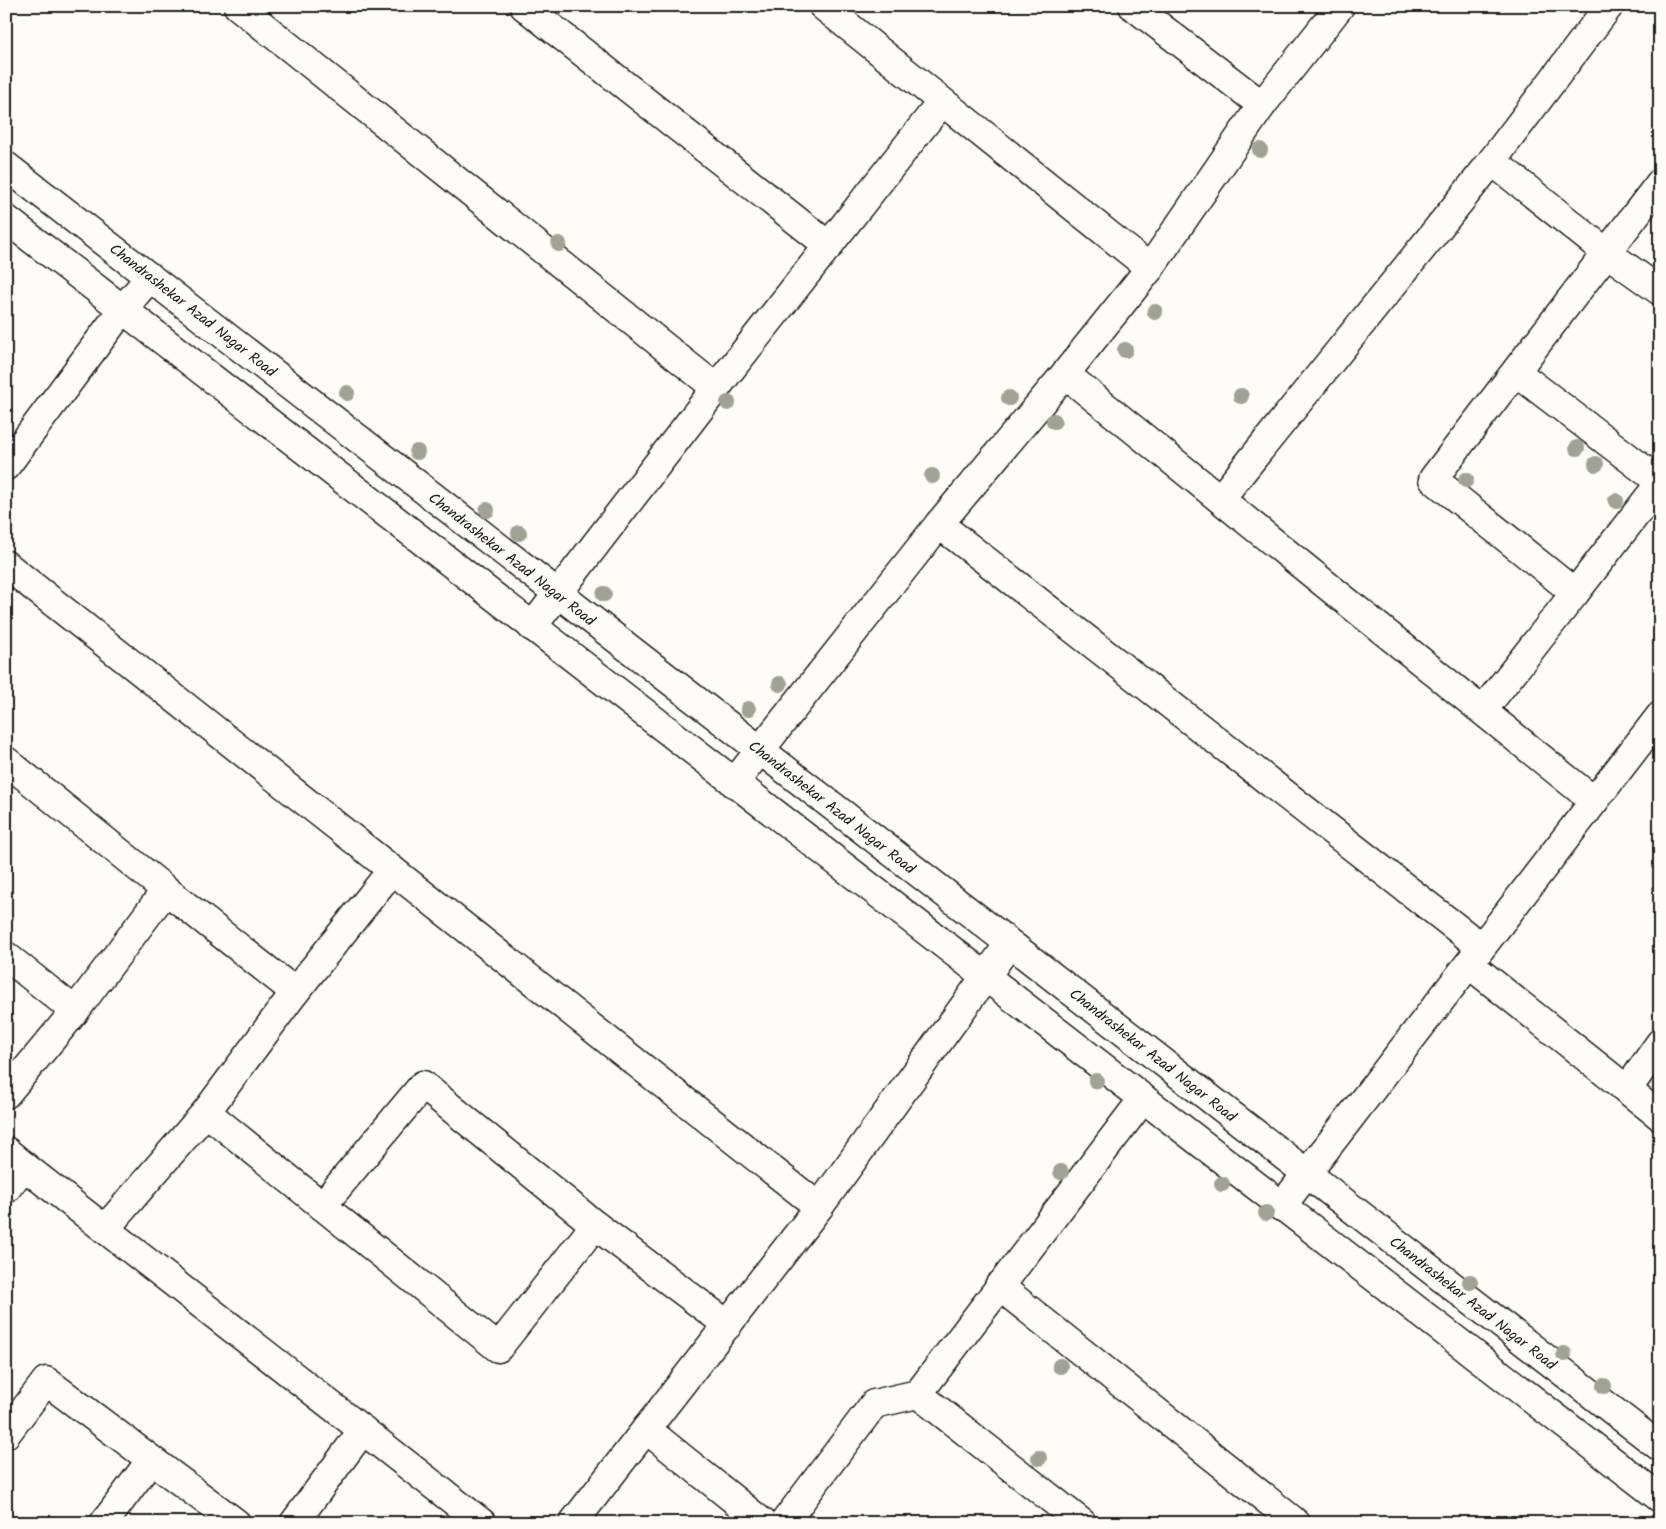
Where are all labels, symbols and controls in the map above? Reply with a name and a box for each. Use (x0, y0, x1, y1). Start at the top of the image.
street label: Chandrashekar Azad Nagar Road (104, 238, 282, 384)
street label: Chandrashekar Azad Nagar Road (423, 487, 601, 633)
street label: Chandrashekar Azad Nagar Road (743, 735, 921, 881)
street label: Chandrashekar Azad Nagar Road (1064, 983, 1242, 1129)
street label: Chandrashekar Azad Nagar Road (1384, 1231, 1562, 1377)

